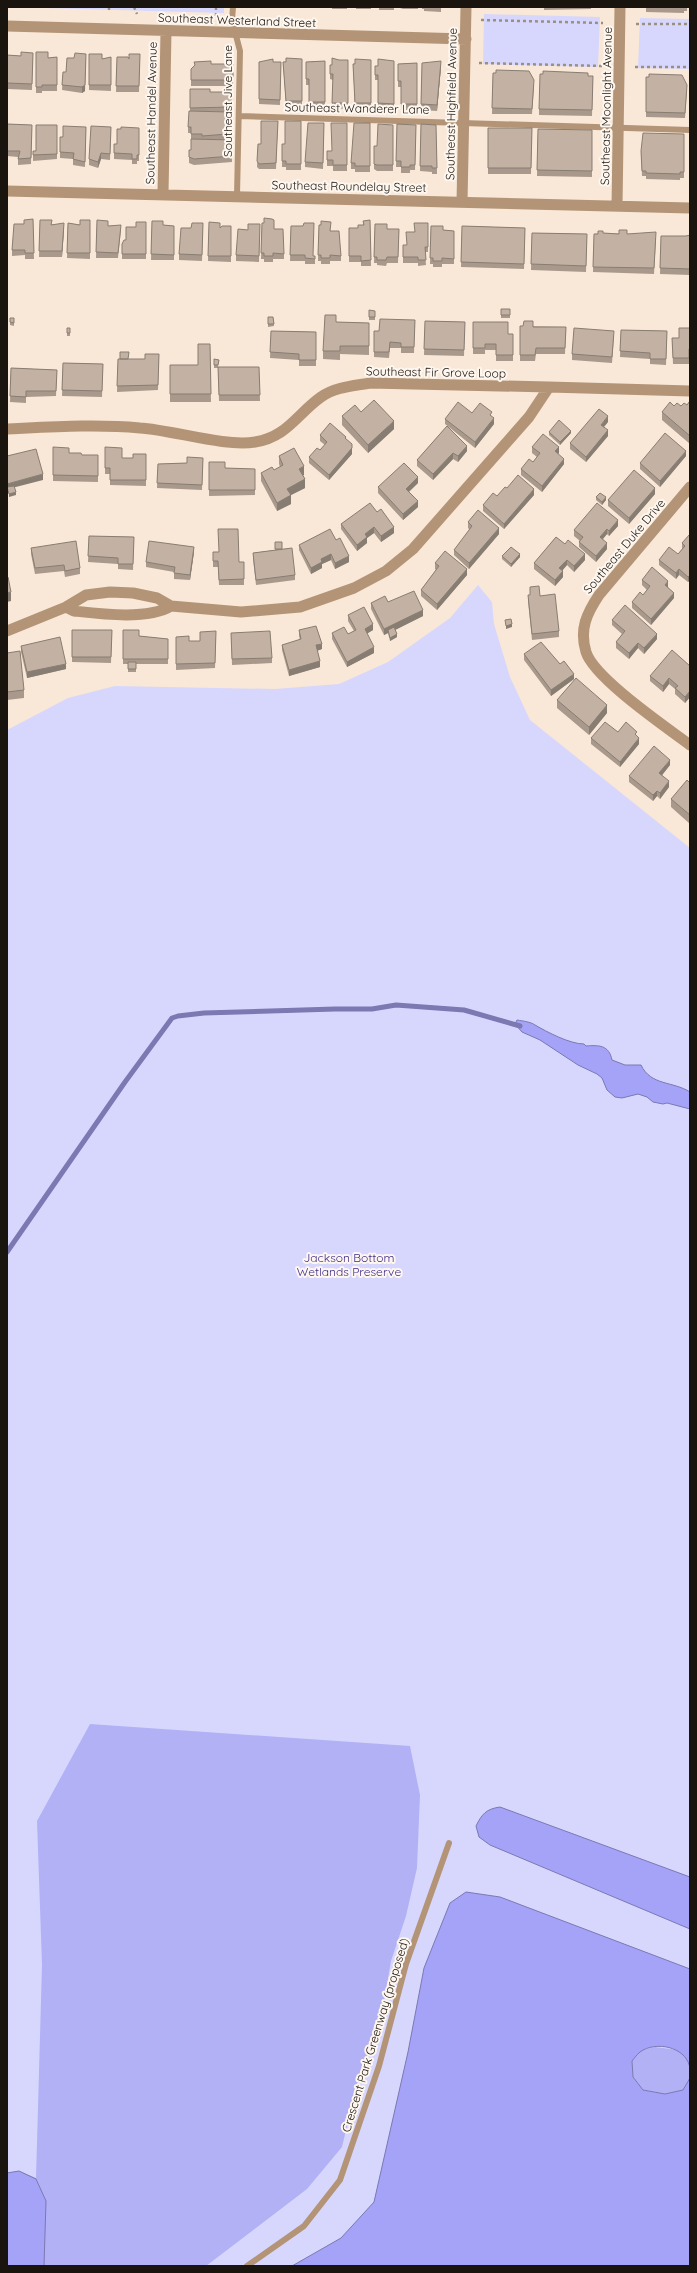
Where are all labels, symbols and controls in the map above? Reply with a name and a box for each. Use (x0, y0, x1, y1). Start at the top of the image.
street label: Southeast Westerland Street (158, 10, 316, 30)
street label: Southeast Moonlight Avenue (597, 27, 615, 185)
street label: Southeast Highfield Avenue (442, 28, 460, 180)
street label: Southeast Handel Avenue (142, 41, 160, 185)
street label: Southeast Jive Lane (220, 45, 235, 157)
street label: Southeast Wanderer Lane (284, 99, 430, 117)
street label: Southeast Roundelay Street (272, 177, 426, 195)
street label: Southeast Fir Grove Loop (366, 363, 506, 381)
street label: Southeast Duke Drive (580, 495, 668, 597)
park label: Jackson Bottom Wetlands Preserve (297, 1250, 401, 1279)
street label: Crescent Park Greenway (proposed) (338, 1936, 412, 2134)

